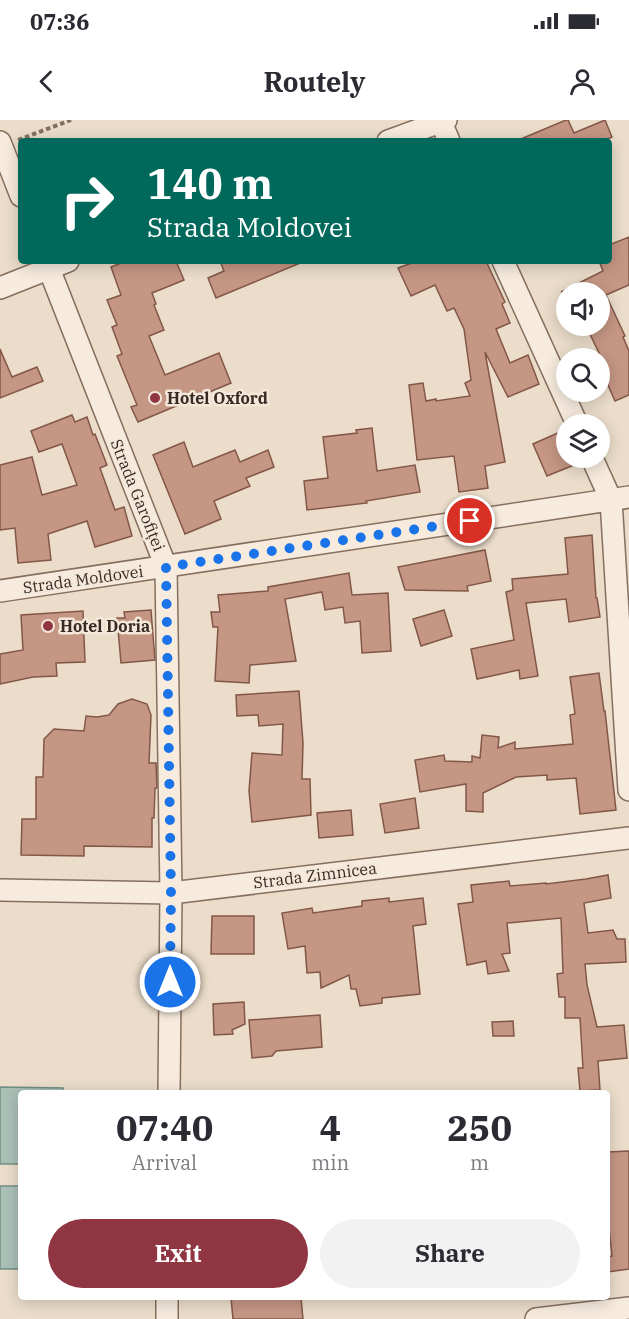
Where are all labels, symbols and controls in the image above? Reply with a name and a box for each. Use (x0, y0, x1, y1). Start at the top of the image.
text: 07:36 (30, 7, 89, 36)
text: Routely (264, 64, 365, 99)
icon: back (30, 65, 63, 98)
icon: person (566, 65, 599, 98)
text: 140 m (147, 156, 273, 211)
icon: right (48, 162, 126, 240)
text: Strada Moldovei (147, 209, 352, 244)
map controls (556, 282, 610, 468)
button: sound (556, 282, 610, 336)
button: search (556, 348, 610, 402)
place label: Hotel Oxford (167, 388, 268, 408)
marker: Hotel Oxford (148, 391, 162, 405)
button: layers (556, 414, 610, 468)
street label: Strada Garofiței (106, 436, 170, 554)
pin (444, 495, 495, 546)
icon: arrive (453, 504, 486, 537)
street label: Strada Moldovei (21, 561, 145, 597)
place label: Hotel Doria (60, 616, 150, 636)
marker: Hotel Doria (41, 619, 55, 633)
street label: Strada Zimnicea (252, 857, 378, 893)
position arrow (138, 950, 202, 1014)
text: 07:40 (116, 1104, 213, 1151)
text: 4 (319, 1104, 341, 1151)
text: 250 (447, 1104, 512, 1151)
text: Arrival (132, 1149, 197, 1176)
text: min (311, 1149, 349, 1176)
text: m (470, 1149, 489, 1176)
button: Exit (48, 1219, 308, 1288)
button: Share (320, 1219, 580, 1288)

